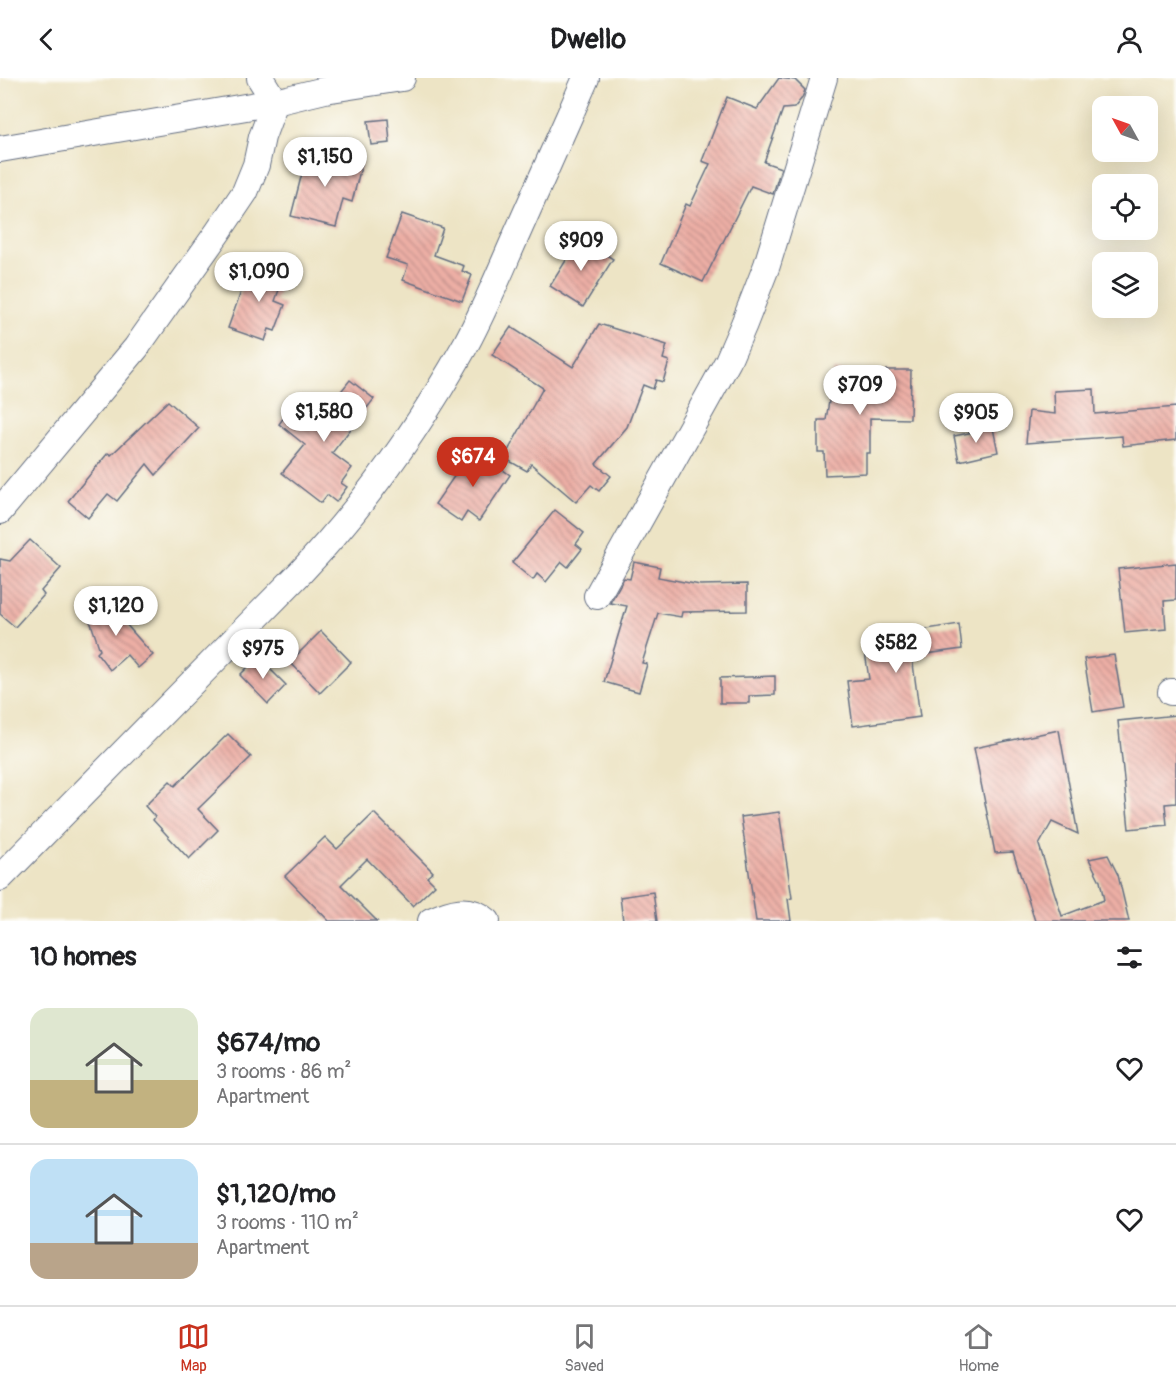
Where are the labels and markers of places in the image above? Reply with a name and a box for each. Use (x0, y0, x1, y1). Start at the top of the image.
pin: $1,150 (276, 137, 374, 188)
pin: $909 (545, 221, 617, 272)
pin: $1,090 (210, 252, 308, 303)
pin: $709 (824, 365, 896, 416)
pin: $1,580 (275, 392, 373, 443)
pin: $905 (940, 393, 1012, 444)
pin: $674 (437, 437, 509, 488)
pin: $1,120 (67, 586, 165, 637)
pin: $582 (860, 623, 932, 674)
pin: $975 (227, 629, 299, 680)

